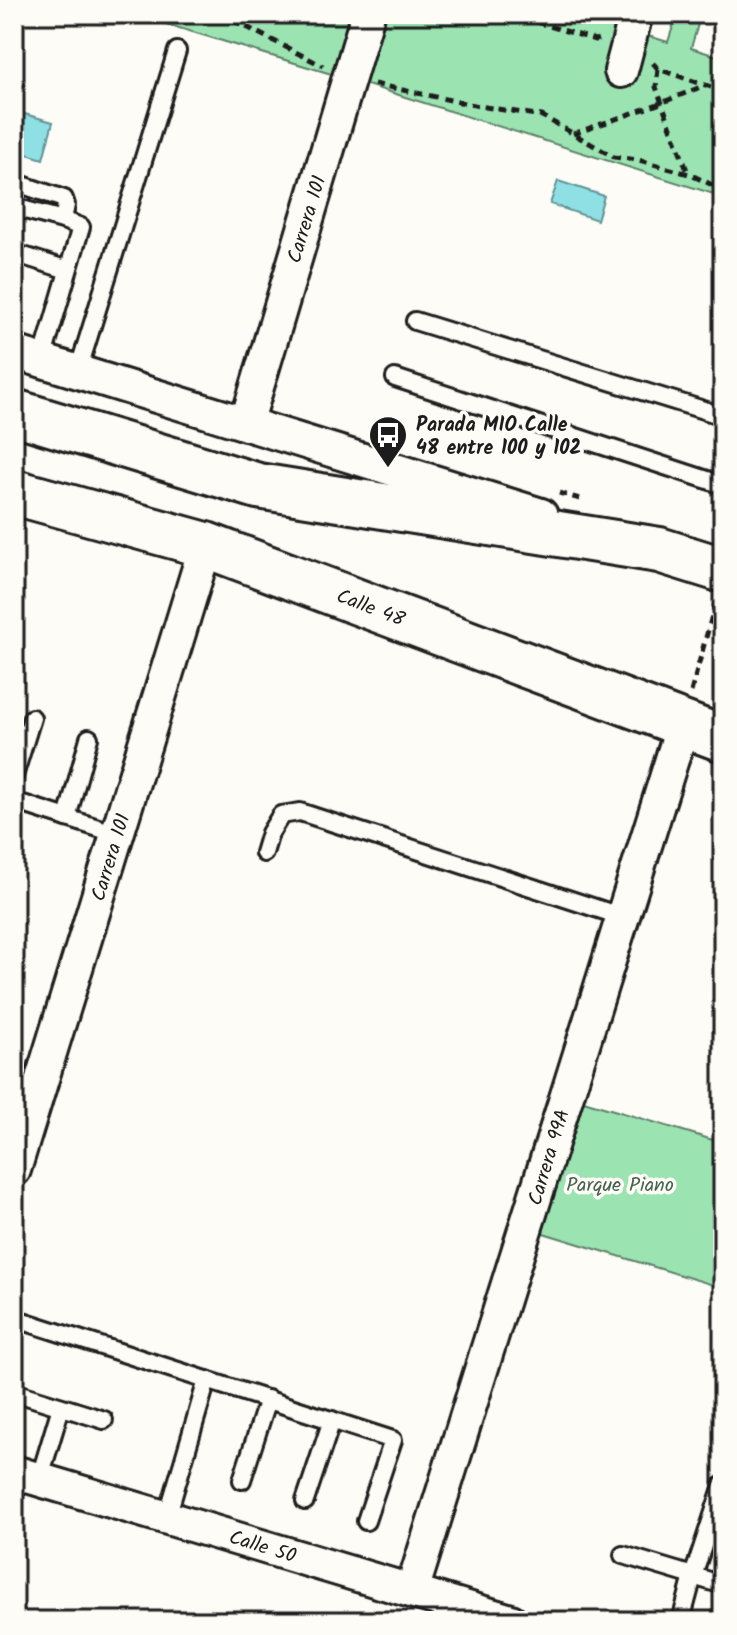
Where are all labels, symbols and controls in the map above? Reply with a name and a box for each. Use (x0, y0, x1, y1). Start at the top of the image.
street label: Carrera 101 (279, 172, 336, 267)
place label: Parada MIO Calle 48 entre 100 y 102 (416, 410, 581, 465)
bus stop icon: Parada MIO Calle 48 entre 100 y 102 (367, 414, 409, 469)
street label: Calle 48 (331, 581, 410, 637)
street label: Carrera 101 (83, 810, 140, 905)
street label: Carrera 99A (520, 1105, 580, 1210)
park label: Parque Piano (566, 1170, 674, 1202)
street label: Calle 50 (225, 1523, 300, 1573)

